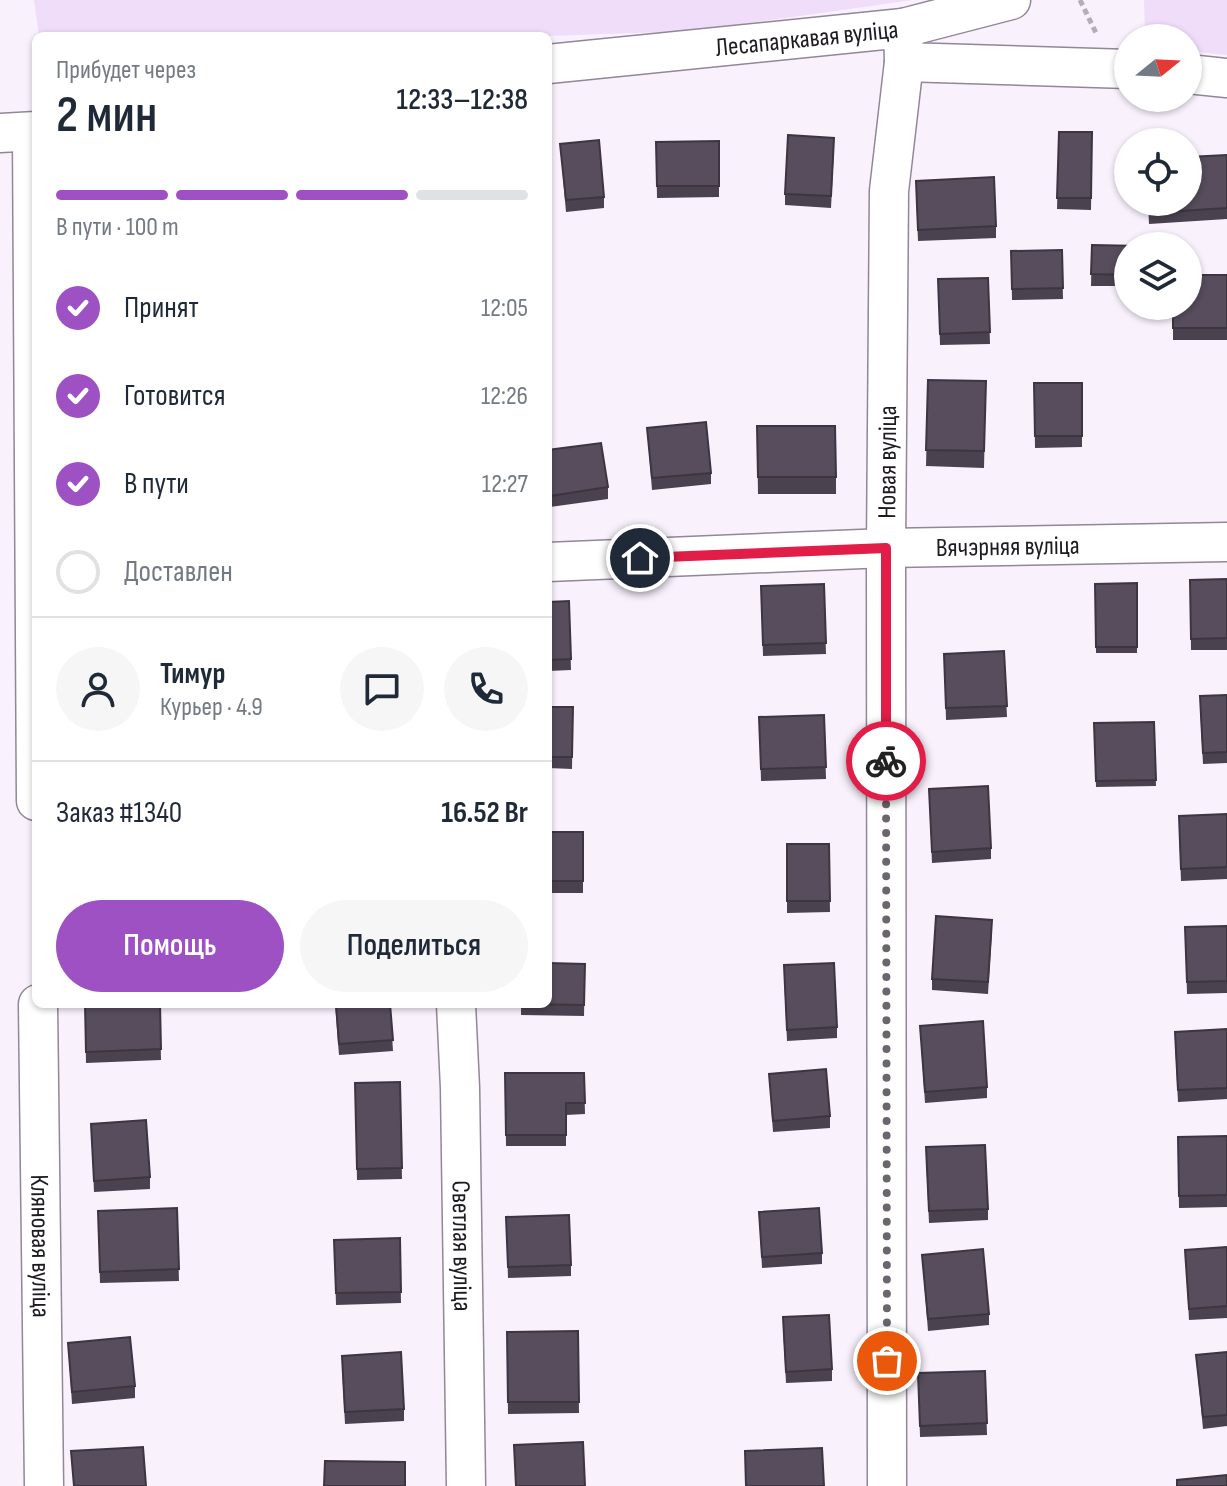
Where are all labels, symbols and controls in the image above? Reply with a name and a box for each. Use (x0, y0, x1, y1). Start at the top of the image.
street label: Лесапаркавая вуліца (714, 15, 900, 64)
north arrow (1114, 24, 1202, 112)
map controls (1114, 24, 1202, 320)
text: Прибудет через (56, 55, 196, 86)
text: 12:33–12:38 (397, 82, 528, 118)
text: 2 мин (56, 84, 157, 147)
button: locate (1114, 128, 1202, 216)
text: В пути · 100 m (56, 212, 179, 243)
button: layers (1114, 232, 1202, 320)
icon: check (56, 286, 100, 330)
text: Принят (124, 290, 199, 326)
text: 12:05 (481, 293, 528, 324)
icon: check (56, 374, 100, 418)
text: Готовится (124, 378, 225, 414)
text: 12:26 (481, 381, 528, 412)
street label: Новая вуліца (872, 405, 904, 519)
icon: check (56, 462, 100, 506)
text: В пути (124, 466, 189, 502)
text: 12:27 (482, 469, 528, 500)
pin (606, 524, 674, 592)
street label: Вячэрняя вуліца (936, 531, 1080, 564)
icon: home (618, 536, 662, 580)
text: Доставлен (124, 554, 233, 590)
button: person (56, 647, 140, 731)
button: chat (340, 647, 424, 731)
button: phone (444, 647, 528, 731)
text: Тимур (160, 656, 225, 692)
text: Курьер · 4.9 (160, 692, 263, 723)
courier (846, 721, 926, 801)
icon: bike (864, 739, 908, 783)
text: Заказ #1340 (56, 795, 182, 831)
text: 16.52 Br (441, 795, 528, 831)
button: Помощь (56, 900, 284, 992)
button: Поделиться (300, 900, 528, 992)
street label: Кляновая вуліца (23, 1174, 56, 1318)
street label: Светлая вуліца (444, 1180, 477, 1312)
pin (853, 1327, 921, 1395)
icon: bag (865, 1339, 909, 1383)

